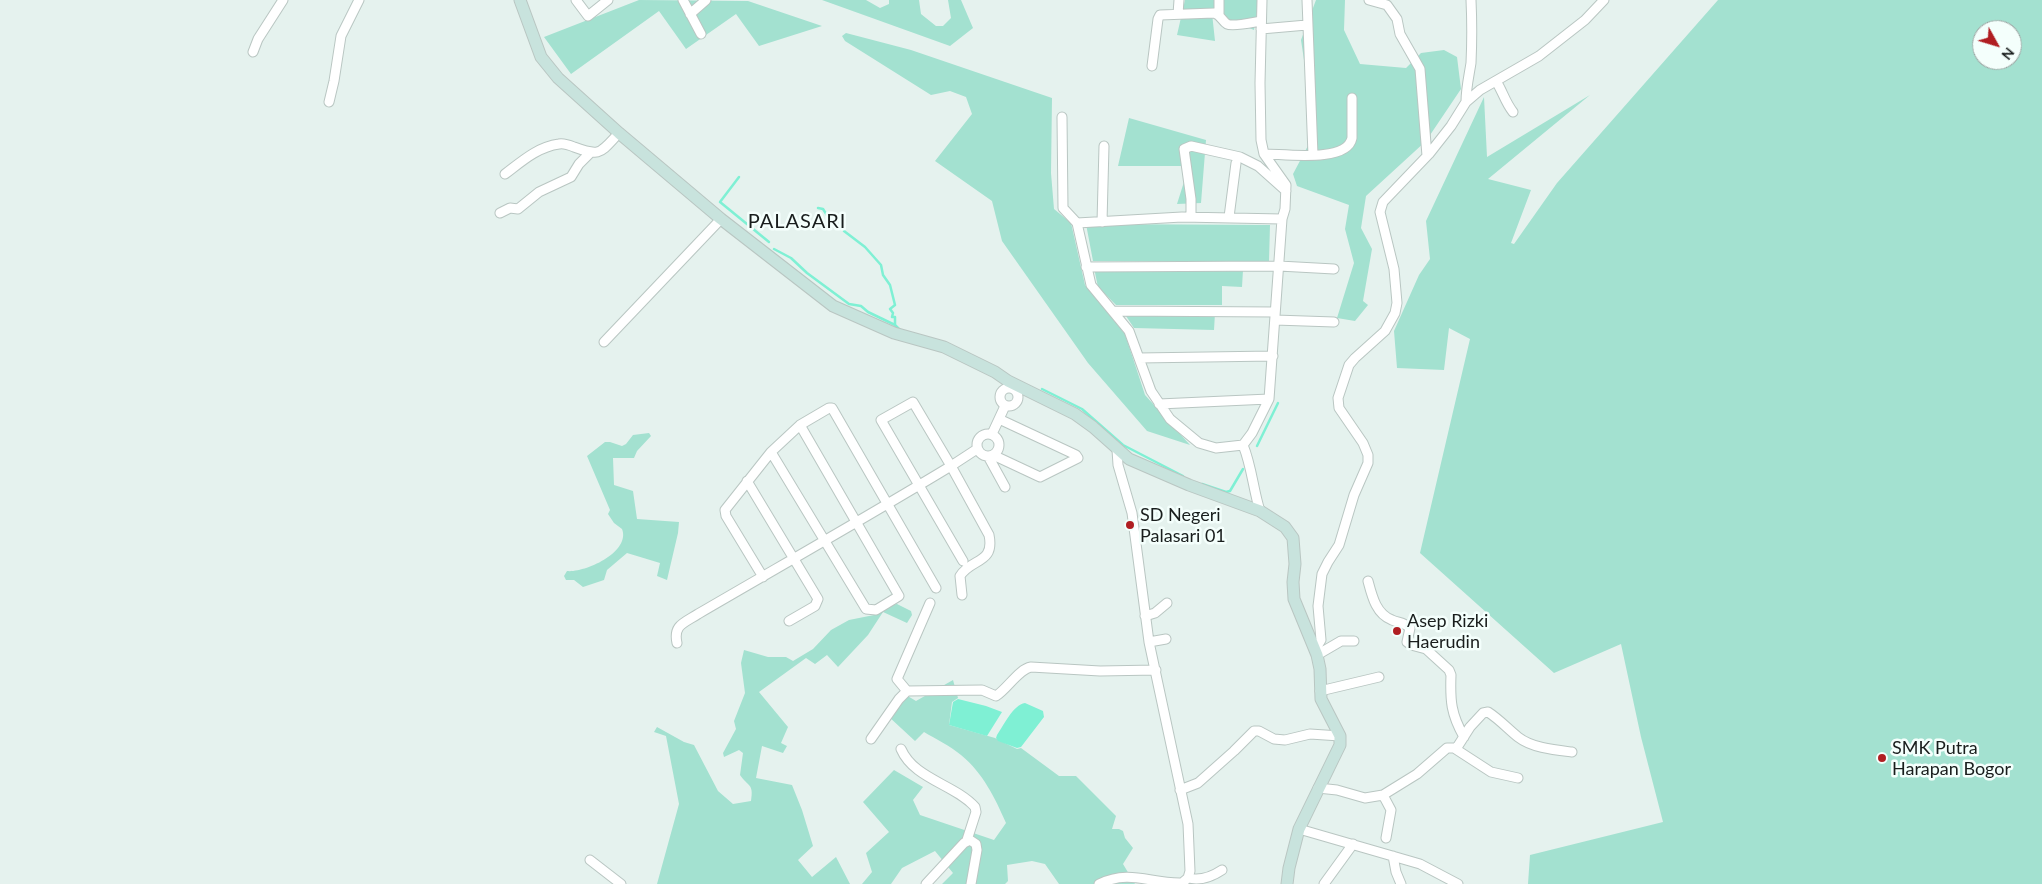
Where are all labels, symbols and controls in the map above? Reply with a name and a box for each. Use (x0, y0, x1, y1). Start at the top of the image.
north arrow (1972, 20, 2022, 70)
text: N (1998, 45, 2018, 64)
district label: PALASARI (747, 210, 847, 234)
place label: SD Negeri Palasari 01 (1140, 504, 1226, 546)
marker: SD Negeri Palasari 01 (1124, 519, 1136, 531)
place label: Asep Rizki Haerudin (1407, 610, 1488, 652)
marker: Asep Rizki Haerudin (1391, 625, 1403, 637)
place label: SMK Putra Harapan Bogor (1892, 737, 2011, 780)
marker: SMK Putra Harapan Bogor (1876, 752, 1888, 764)

